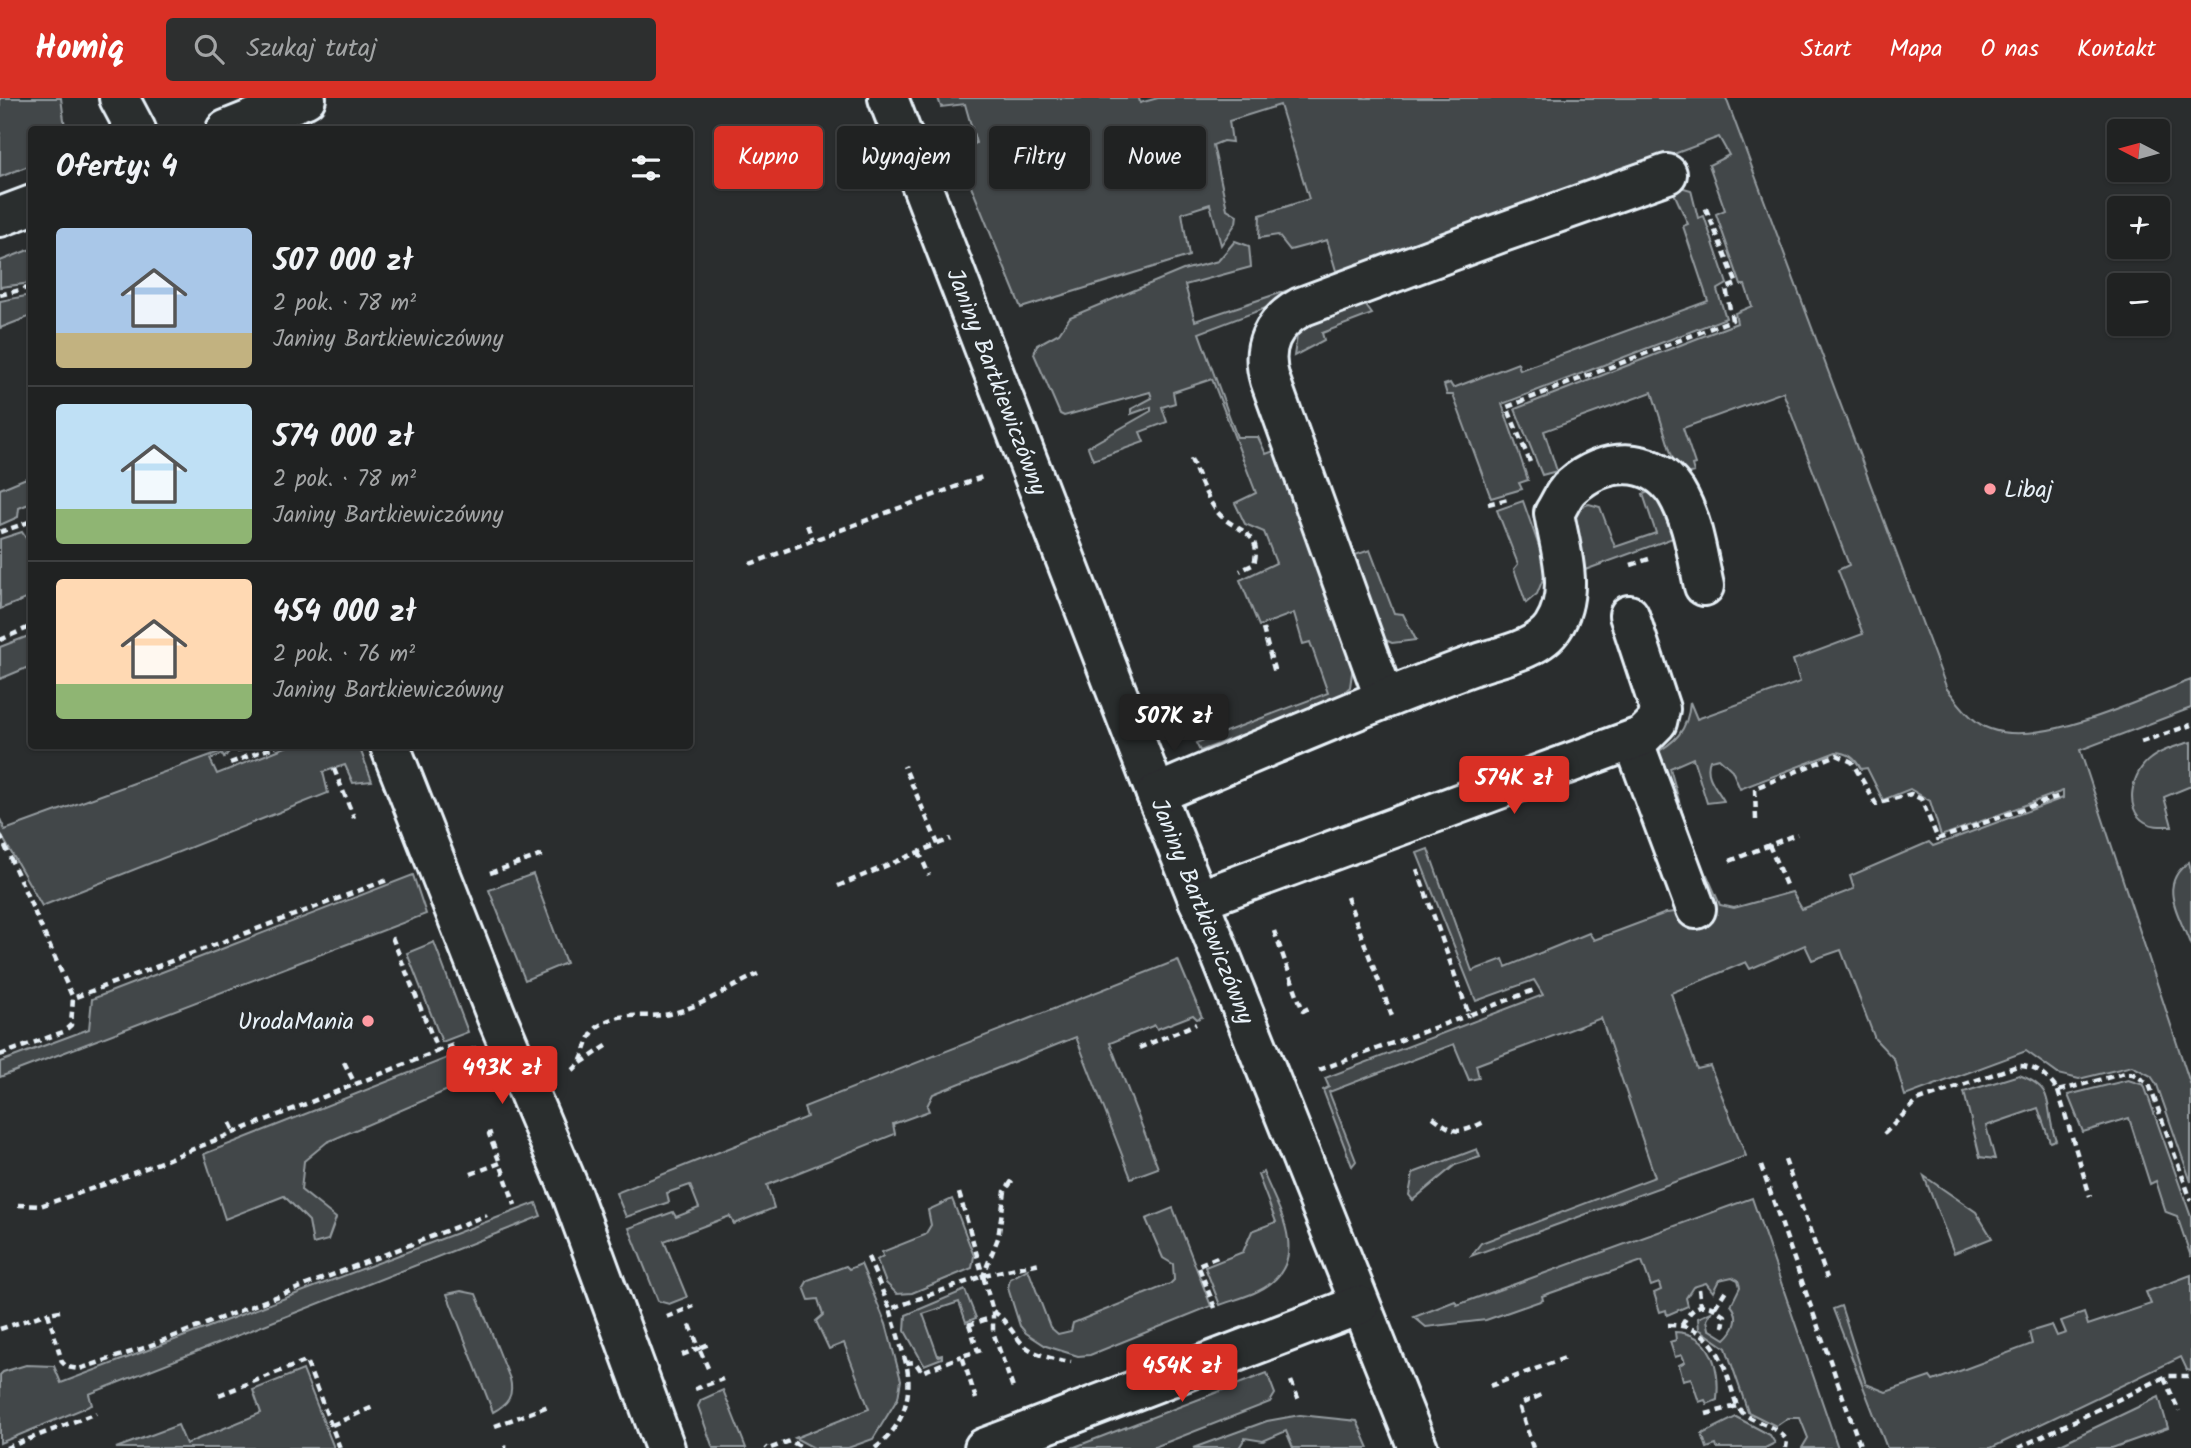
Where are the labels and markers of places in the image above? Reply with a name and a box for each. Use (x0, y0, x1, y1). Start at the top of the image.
place label: Libaj (2004, 471, 2054, 510)
marker: Libaj (1982, 481, 1998, 497)
pin: 507K zł (1109, 694, 1239, 754)
pin: 574K zł (1449, 756, 1579, 816)
place label: UrodaMania (238, 1003, 354, 1042)
marker: UrodaMania (360, 1013, 376, 1029)
pin: 493K zł (437, 1046, 567, 1106)
pin: 454K zł (1117, 1344, 1247, 1404)

